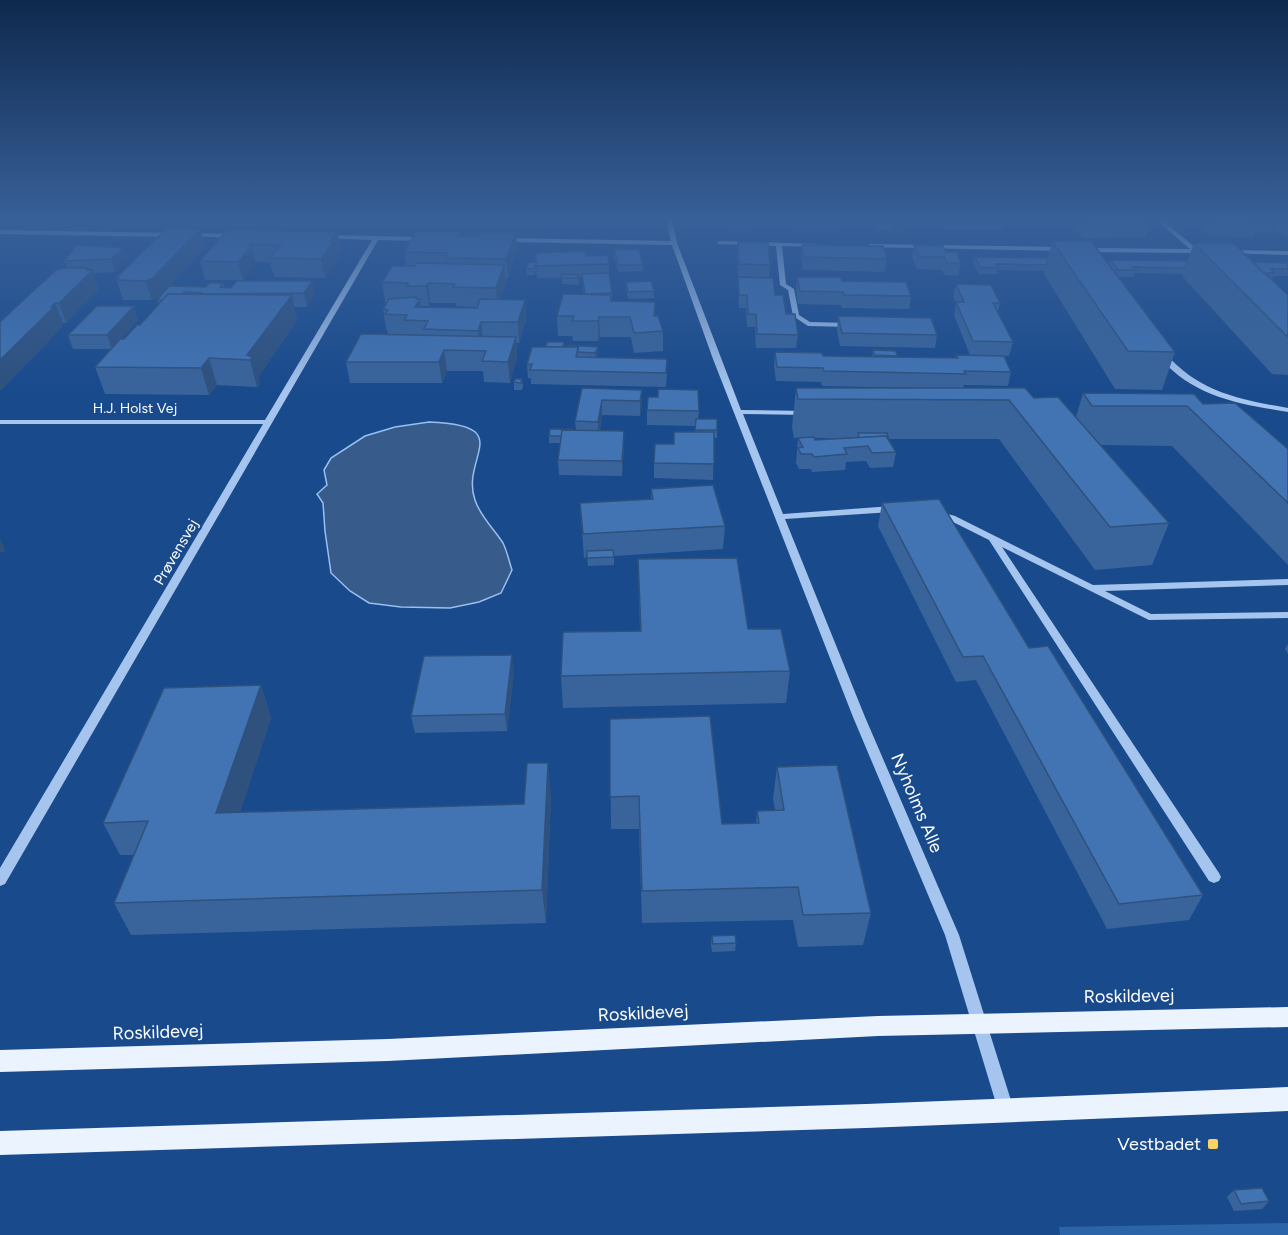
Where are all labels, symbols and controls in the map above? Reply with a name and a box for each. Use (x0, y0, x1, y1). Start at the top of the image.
street label: H.J. Holst Vej (93, 400, 177, 417)
street label: Prøvensvej (150, 516, 202, 588)
street label: Nyholms Alle (886, 750, 948, 856)
street label: Roskildevej (1083, 984, 1175, 1008)
street label: Roskildevej (597, 1000, 689, 1026)
street label: Roskildevej (112, 1019, 204, 1045)
place label: Vestbadet (1117, 1133, 1201, 1155)
marker: Vestbadet (1206, 1137, 1220, 1151)

